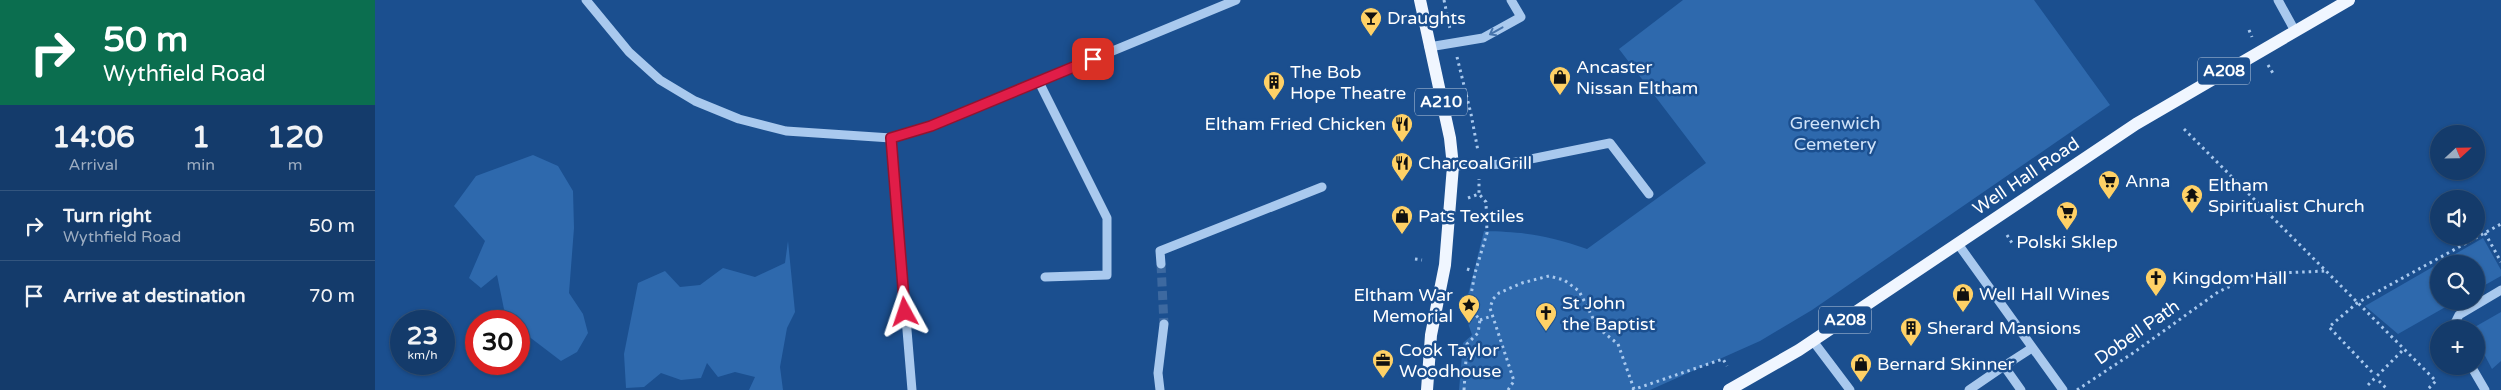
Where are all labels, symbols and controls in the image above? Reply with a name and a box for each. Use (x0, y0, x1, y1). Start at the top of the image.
bar icon: Draughts (1359, 6, 1383, 37)
place label: Draughts (1387, 7, 1466, 29)
text: 50 m (103, 19, 188, 61)
icon: right (20, 20, 85, 85)
one-way arrow (1489, 27, 1504, 36)
pin (1072, 38, 1114, 80)
icon: arrive (1079, 45, 1107, 73)
place label: Ancaster Nissan Eltham (1576, 56, 1698, 99)
road number: A208 (2198, 58, 2250, 84)
text: Wythfield Road (103, 61, 266, 87)
place label: The Bob Hope Theatre (1290, 61, 1406, 104)
shop icon: Ancaster Nissan Eltham (1548, 65, 1572, 96)
building icon: The Bob Hope Theatre (1262, 70, 1286, 101)
road number: A210 (1415, 88, 1467, 115)
restaurant icon: Eltham Fried Chicken (1390, 112, 1414, 143)
park label: Greenwich Cemetery (1790, 112, 1880, 155)
place label: Eltham Fried Chicken (1204, 113, 1386, 135)
text: 14:06 (52, 119, 135, 156)
text: 1 (191, 119, 210, 156)
text: 120 (267, 119, 323, 156)
north arrow (2430, 125, 2485, 180)
map controls (2430, 125, 2485, 375)
street label: Well Hall Road (1969, 132, 2083, 220)
restaurant icon: Charcoal Grill (1390, 151, 1414, 182)
place label: Charcoal Grill (1418, 152, 1532, 174)
text: Arrival (69, 155, 118, 175)
text: min (187, 155, 215, 175)
text: m (288, 155, 302, 175)
supermarket icon: Anna (2097, 169, 2121, 200)
place label: Anna (2125, 170, 2170, 192)
place label: Eltham Spiritualist Church (2208, 174, 2365, 217)
temple icon: Eltham Spiritualist Church (2180, 183, 2204, 214)
button: sound (2430, 190, 2485, 245)
supermarket icon: Polski Sklep (2055, 200, 2079, 231)
shop icon: Pats Textiles (1390, 204, 1414, 235)
text: Turn right (63, 205, 151, 227)
place label: Pats Textiles (1418, 205, 1524, 227)
icon: right (20, 212, 48, 240)
text: 50 m (309, 215, 355, 237)
text: Wythfield Road (63, 227, 181, 247)
place label: Polski Sklep (2016, 231, 2118, 253)
button: search (2430, 255, 2485, 310)
church icon: Kingdom Hall (2144, 266, 2168, 297)
place label: Kingdom Hall (2172, 267, 2287, 289)
icon: arrive (20, 282, 48, 310)
shop icon: Well Hall Wines (1951, 282, 1975, 313)
place label: Well Hall Wines (1979, 283, 2110, 305)
place label: Eltham War Memorial (1353, 284, 1453, 327)
text: Arrive at destination (63, 285, 246, 307)
text: 70 m (309, 285, 355, 307)
position arrow (878, 285, 930, 337)
place label: St John the Baptist (1562, 292, 1656, 335)
place icon: Eltham War Memorial (1457, 293, 1481, 324)
street label: Dobell Path (2090, 295, 2184, 369)
church icon: St John the Baptist (1534, 301, 1558, 332)
road number: A208 (1819, 306, 1871, 334)
speed limit sign: 30 (465, 310, 530, 375)
building icon: Sherard Mansions (1899, 316, 1923, 347)
place label: Sherard Mansions (1927, 317, 2081, 339)
button: + (2430, 320, 2485, 375)
text: 23 (407, 321, 438, 351)
place label: Cook Taylor Woodhouse (1399, 339, 1501, 382)
text: km/h (407, 348, 438, 362)
office icon: Cook Taylor Woodhouse (1371, 348, 1395, 379)
shop icon: Bernard Skinner (1849, 352, 1873, 383)
place label: Bernard Skinner (1877, 353, 2015, 375)

